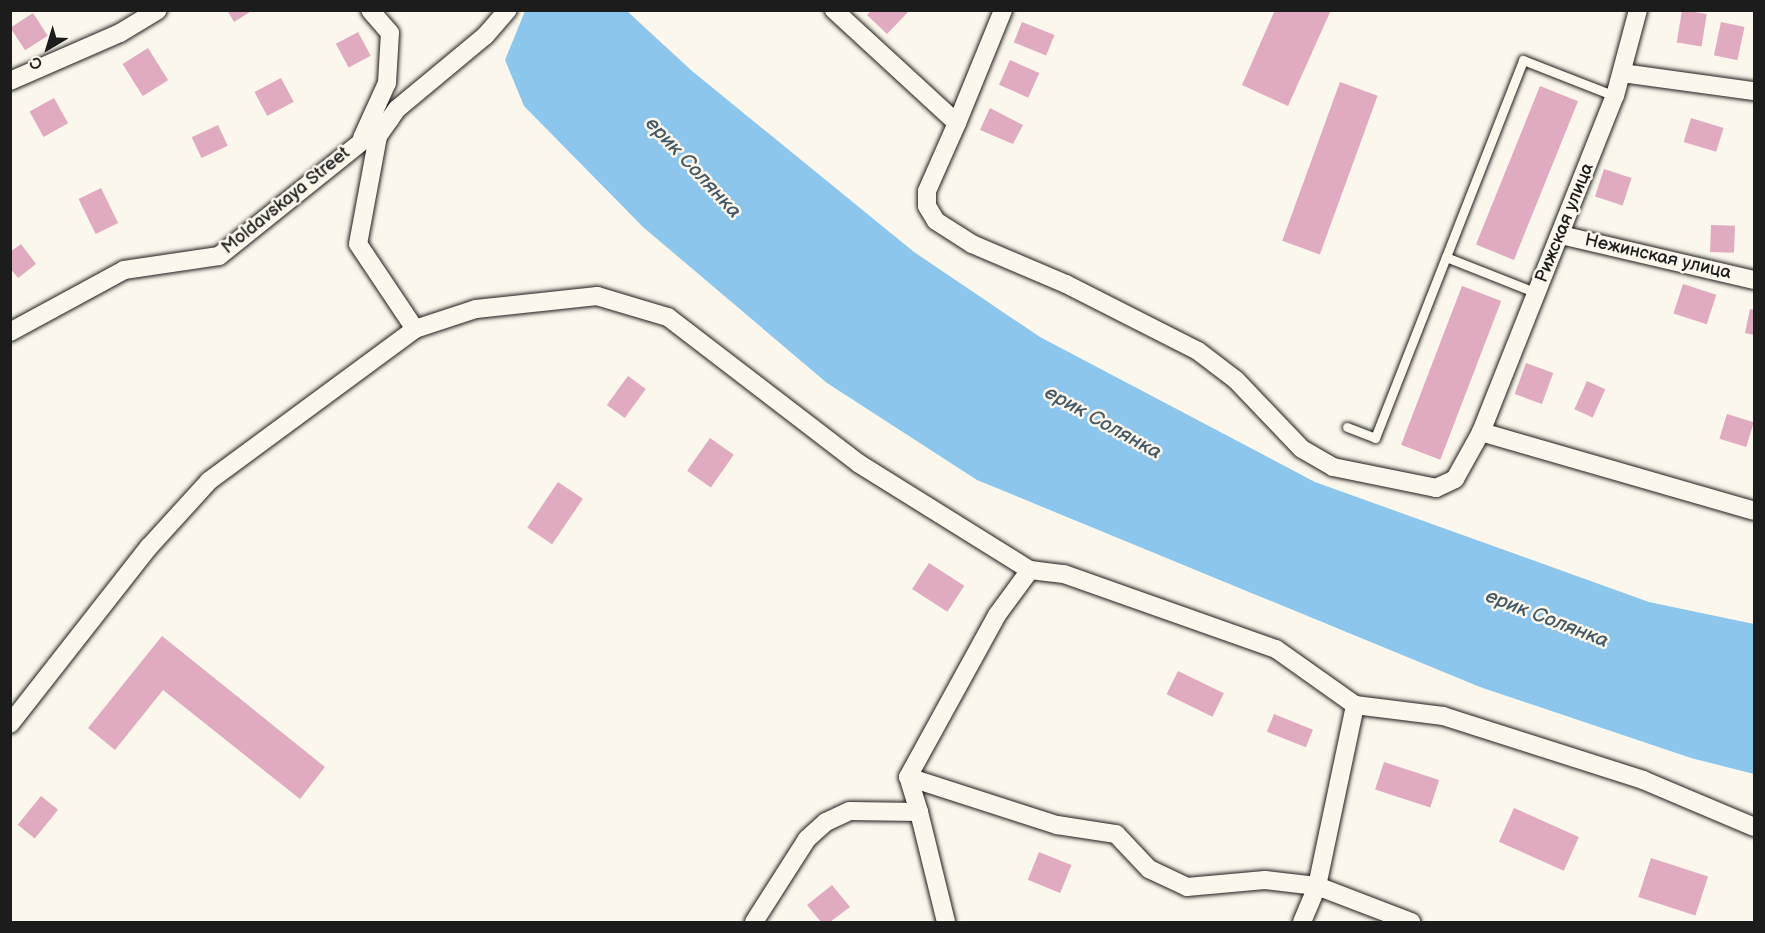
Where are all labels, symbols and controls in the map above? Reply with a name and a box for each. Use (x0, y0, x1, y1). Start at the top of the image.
north arrow (18, 18, 78, 78)
text: С (26, 52, 47, 73)
water label: ерик Солянка (640, 112, 746, 224)
street label: Moldavskaya Street (218, 143, 354, 259)
street label: Рижская улица (1531, 160, 1599, 286)
street label: Нежинская улица (1583, 230, 1733, 284)
water label: ерик Солянка (1040, 381, 1166, 465)
water label: ерик Солянка (1482, 585, 1612, 653)

